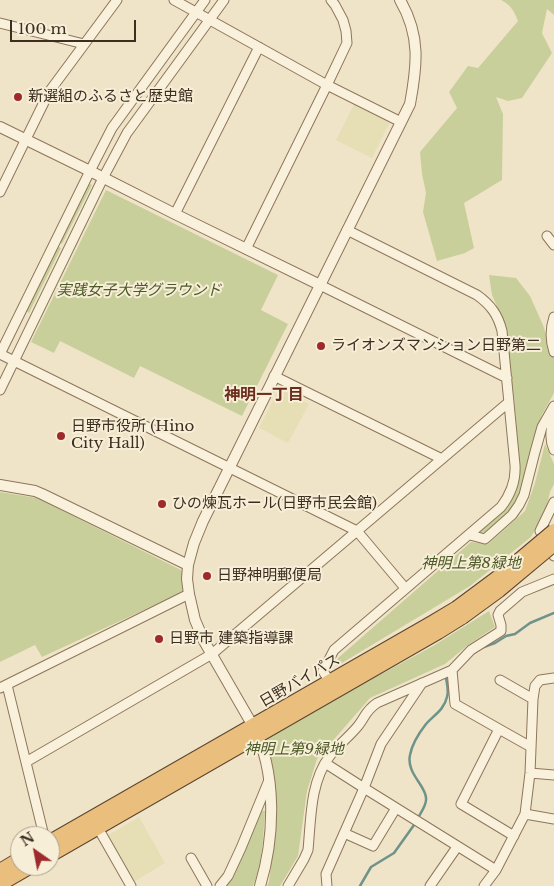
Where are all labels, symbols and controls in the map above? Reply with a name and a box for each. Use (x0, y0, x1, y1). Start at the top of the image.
scale bar (12, 10, 139, 42)
text: 100 m (18, 19, 67, 38)
place label: 新選組のふるさと歴史館 (28, 88, 193, 106)
marker: 新選組のふるさと歴史館 (12, 91, 24, 103)
park label: 実践女子大学グラウンド (57, 282, 221, 300)
place label: ライオンズマンション日野第二 (331, 337, 541, 355)
marker: ライオンズマンション日野第二 (315, 340, 327, 352)
district label: 神明一丁目 (224, 385, 304, 405)
place label: 日野市役所 (Hino City Hall) (71, 418, 194, 453)
marker: 日野市役所 (Hino City Hall) (55, 430, 67, 442)
place label: ひの煉瓦ホール(日野市民会館) (172, 495, 377, 513)
marker: ひの煉瓦ホール(日野市民会館) (156, 498, 168, 510)
park label: 神明上第8緑地 (421, 555, 521, 573)
place label: 日野神明郵便局 (217, 567, 322, 585)
marker: 日野神明郵便局 (201, 570, 213, 582)
place label: 日野市 建築指導課 (169, 630, 293, 648)
marker: 日野市 建築指導課 (153, 633, 165, 645)
street label: 日野バイパス (257, 651, 343, 711)
park label: 神明上第9緑地 (244, 741, 344, 759)
north arrow (10, 826, 60, 876)
text: N (17, 828, 38, 850)

